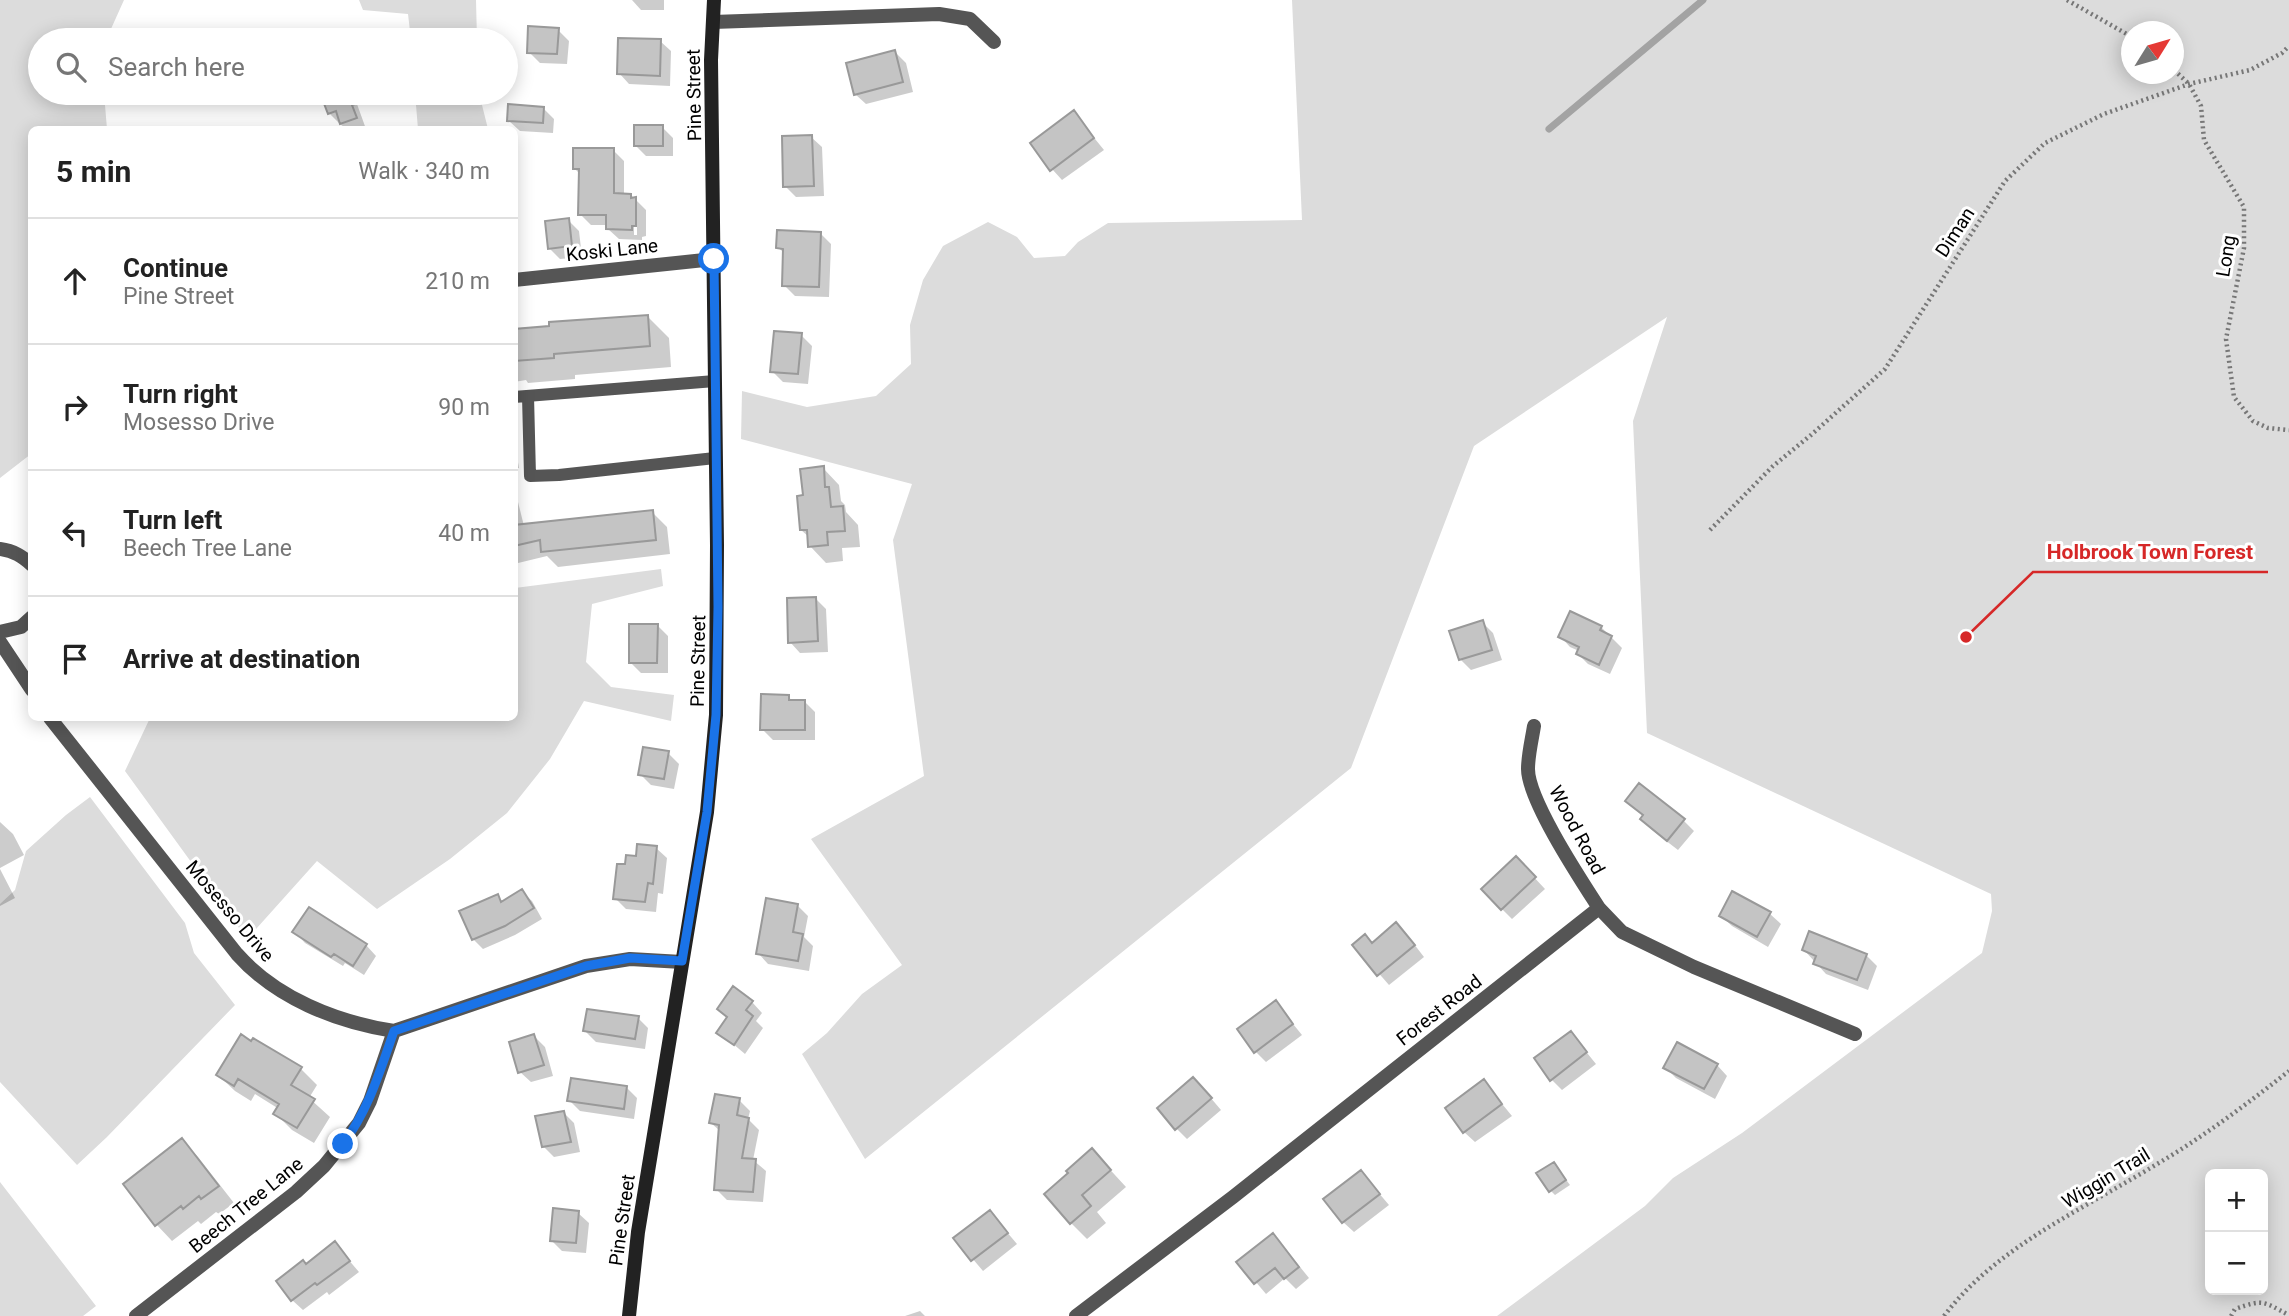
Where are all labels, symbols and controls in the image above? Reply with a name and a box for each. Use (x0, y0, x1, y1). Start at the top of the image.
north arrow (2121, 21, 2184, 84)
search box (28, 28, 518, 105)
icon: search (52, 48, 90, 86)
street label: Pine Street (682, 49, 706, 141)
text: Search here (108, 52, 245, 82)
text: 5 min (56, 154, 131, 189)
text: Walk · 340 m (358, 158, 490, 185)
street label: Diman (1930, 203, 1980, 261)
street label: Long (2211, 233, 2241, 279)
street label: Koski Lane (565, 234, 659, 266)
route start (698, 243, 729, 274)
text: Continue (123, 253, 228, 283)
icon: ahead (56, 262, 94, 300)
text: 210 m (425, 268, 490, 295)
text: Pine Street (123, 283, 234, 310)
text: Turn right (123, 379, 238, 409)
icon: right (56, 388, 94, 426)
text: 90 m (438, 394, 490, 421)
text: Mosesso Drive (123, 409, 275, 436)
text: Turn left (123, 505, 222, 535)
icon: left (56, 514, 94, 552)
text: 40 m (438, 520, 490, 547)
callout: Holbrook Town Forest (2033, 530, 2268, 572)
text: Beech Tree Lane (123, 535, 292, 562)
text: Holbrook Town Forest (2047, 540, 2253, 564)
street label: Pine Street (686, 615, 710, 707)
icon: arrive (56, 640, 94, 678)
text: Arrive at destination (123, 644, 360, 674)
street label: Wood Road (1544, 782, 1610, 878)
street label: Mosesso Drive (181, 856, 279, 966)
street label: Forest Road (1392, 970, 1486, 1050)
route end (327, 1128, 358, 1159)
street label: Wiggin Trail (2058, 1143, 2154, 1213)
street label: Beech Tree Lane (184, 1152, 308, 1258)
map controls (2205, 1169, 2268, 1295)
button: + (2205, 1169, 2268, 1232)
street label: Pine Street (604, 1173, 640, 1267)
button: − (2205, 1232, 2268, 1295)

